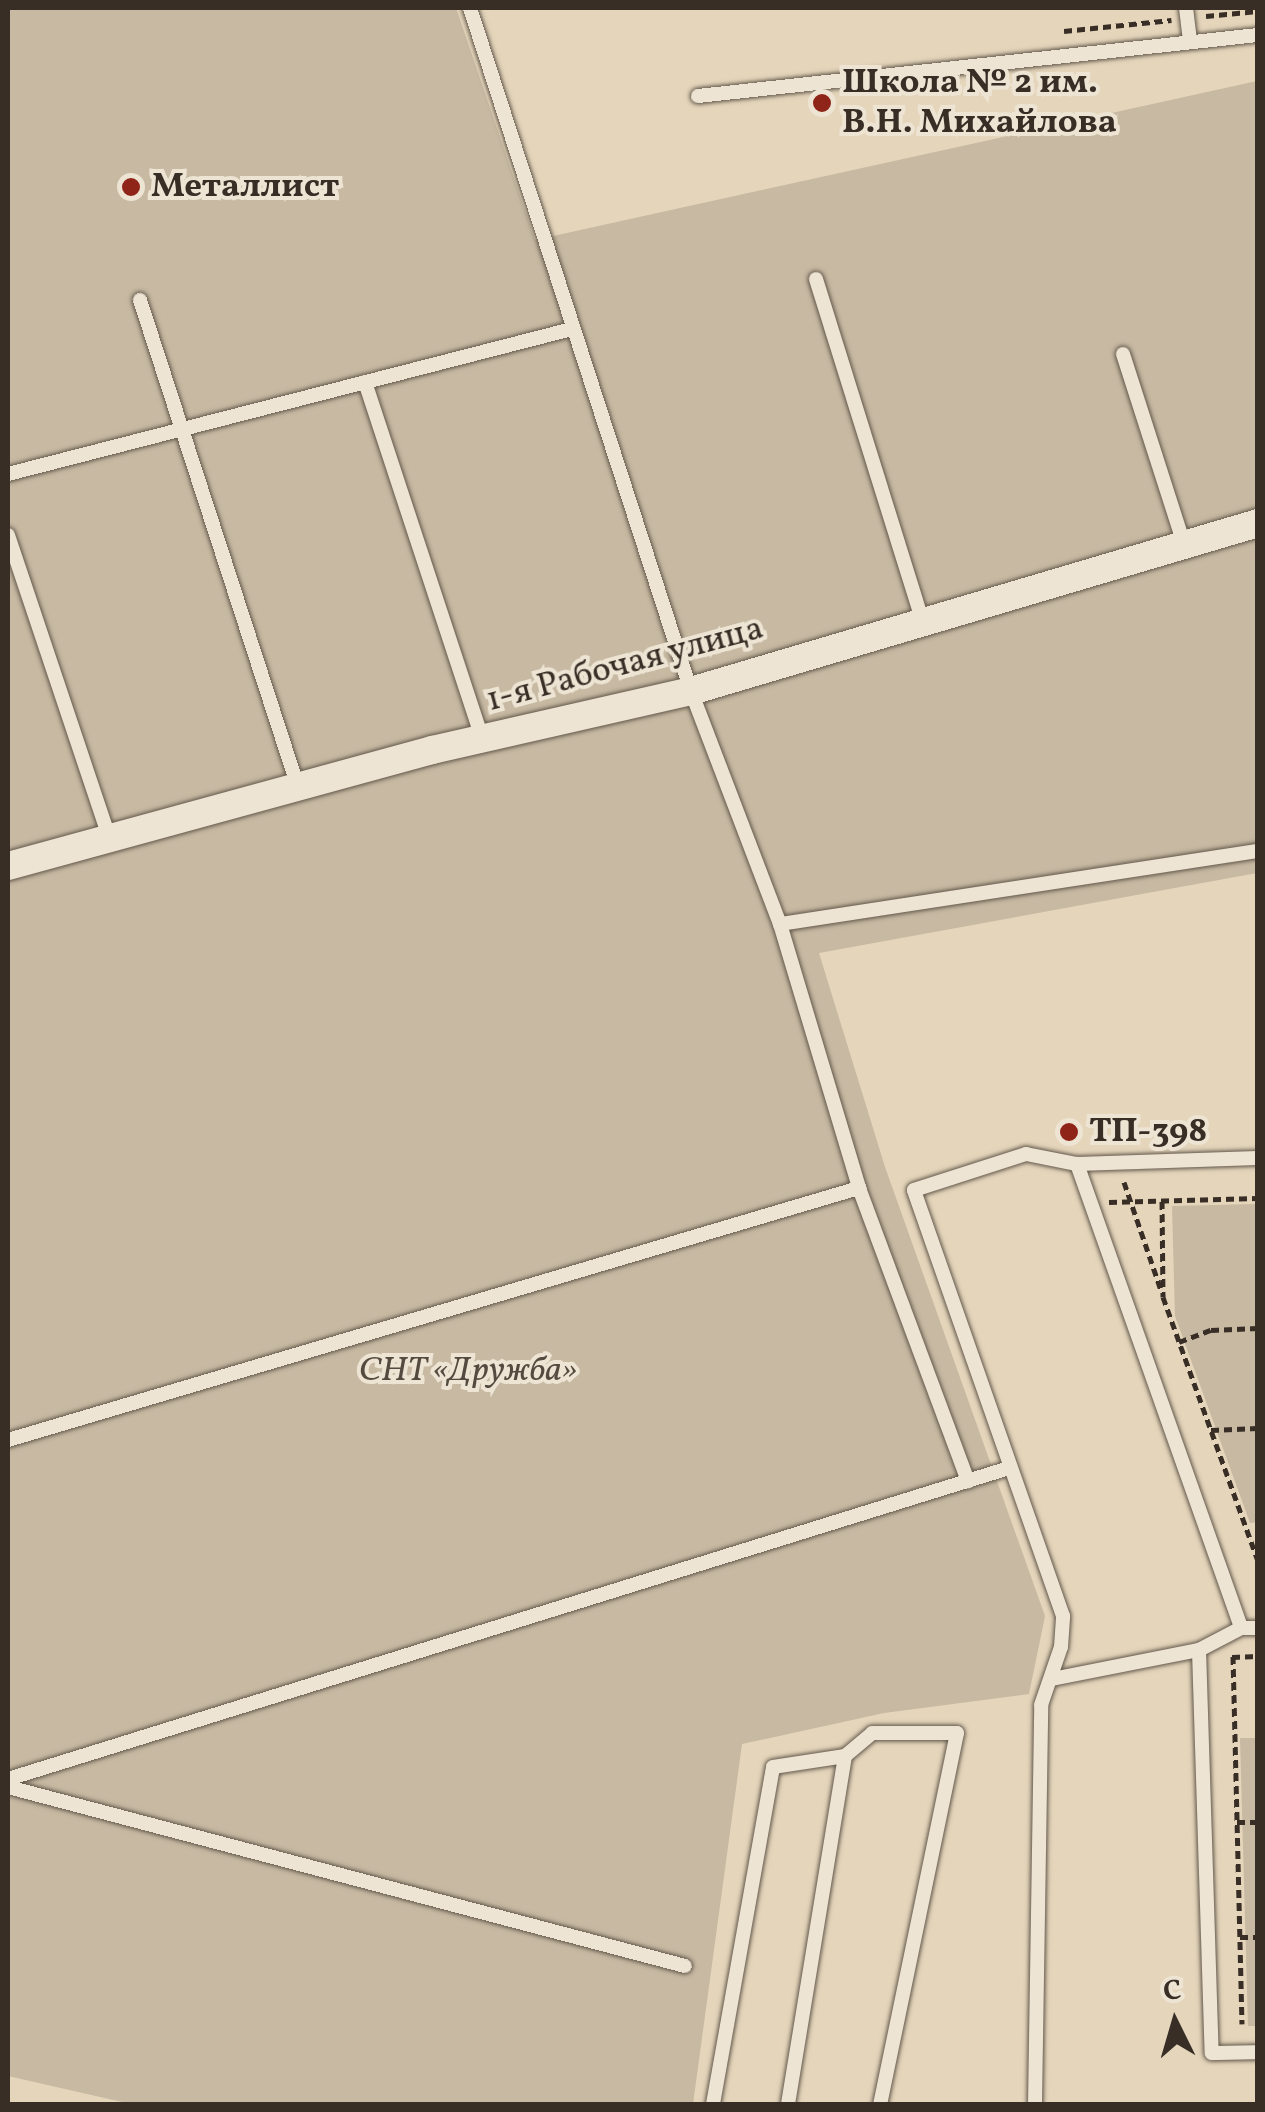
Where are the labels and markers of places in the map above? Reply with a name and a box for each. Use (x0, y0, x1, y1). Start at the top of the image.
place label: Школа № 2 им. В.Н. Михайлова (842, 62, 1117, 144)
marker: Школа № 2 им. В.Н. Михайлова (811, 92, 833, 114)
place label: Металлист (151, 166, 339, 208)
marker: Металлист (120, 176, 142, 198)
place label: ТП-398 (1089, 1111, 1207, 1153)
marker: ТП-398 (1058, 1121, 1080, 1143)

